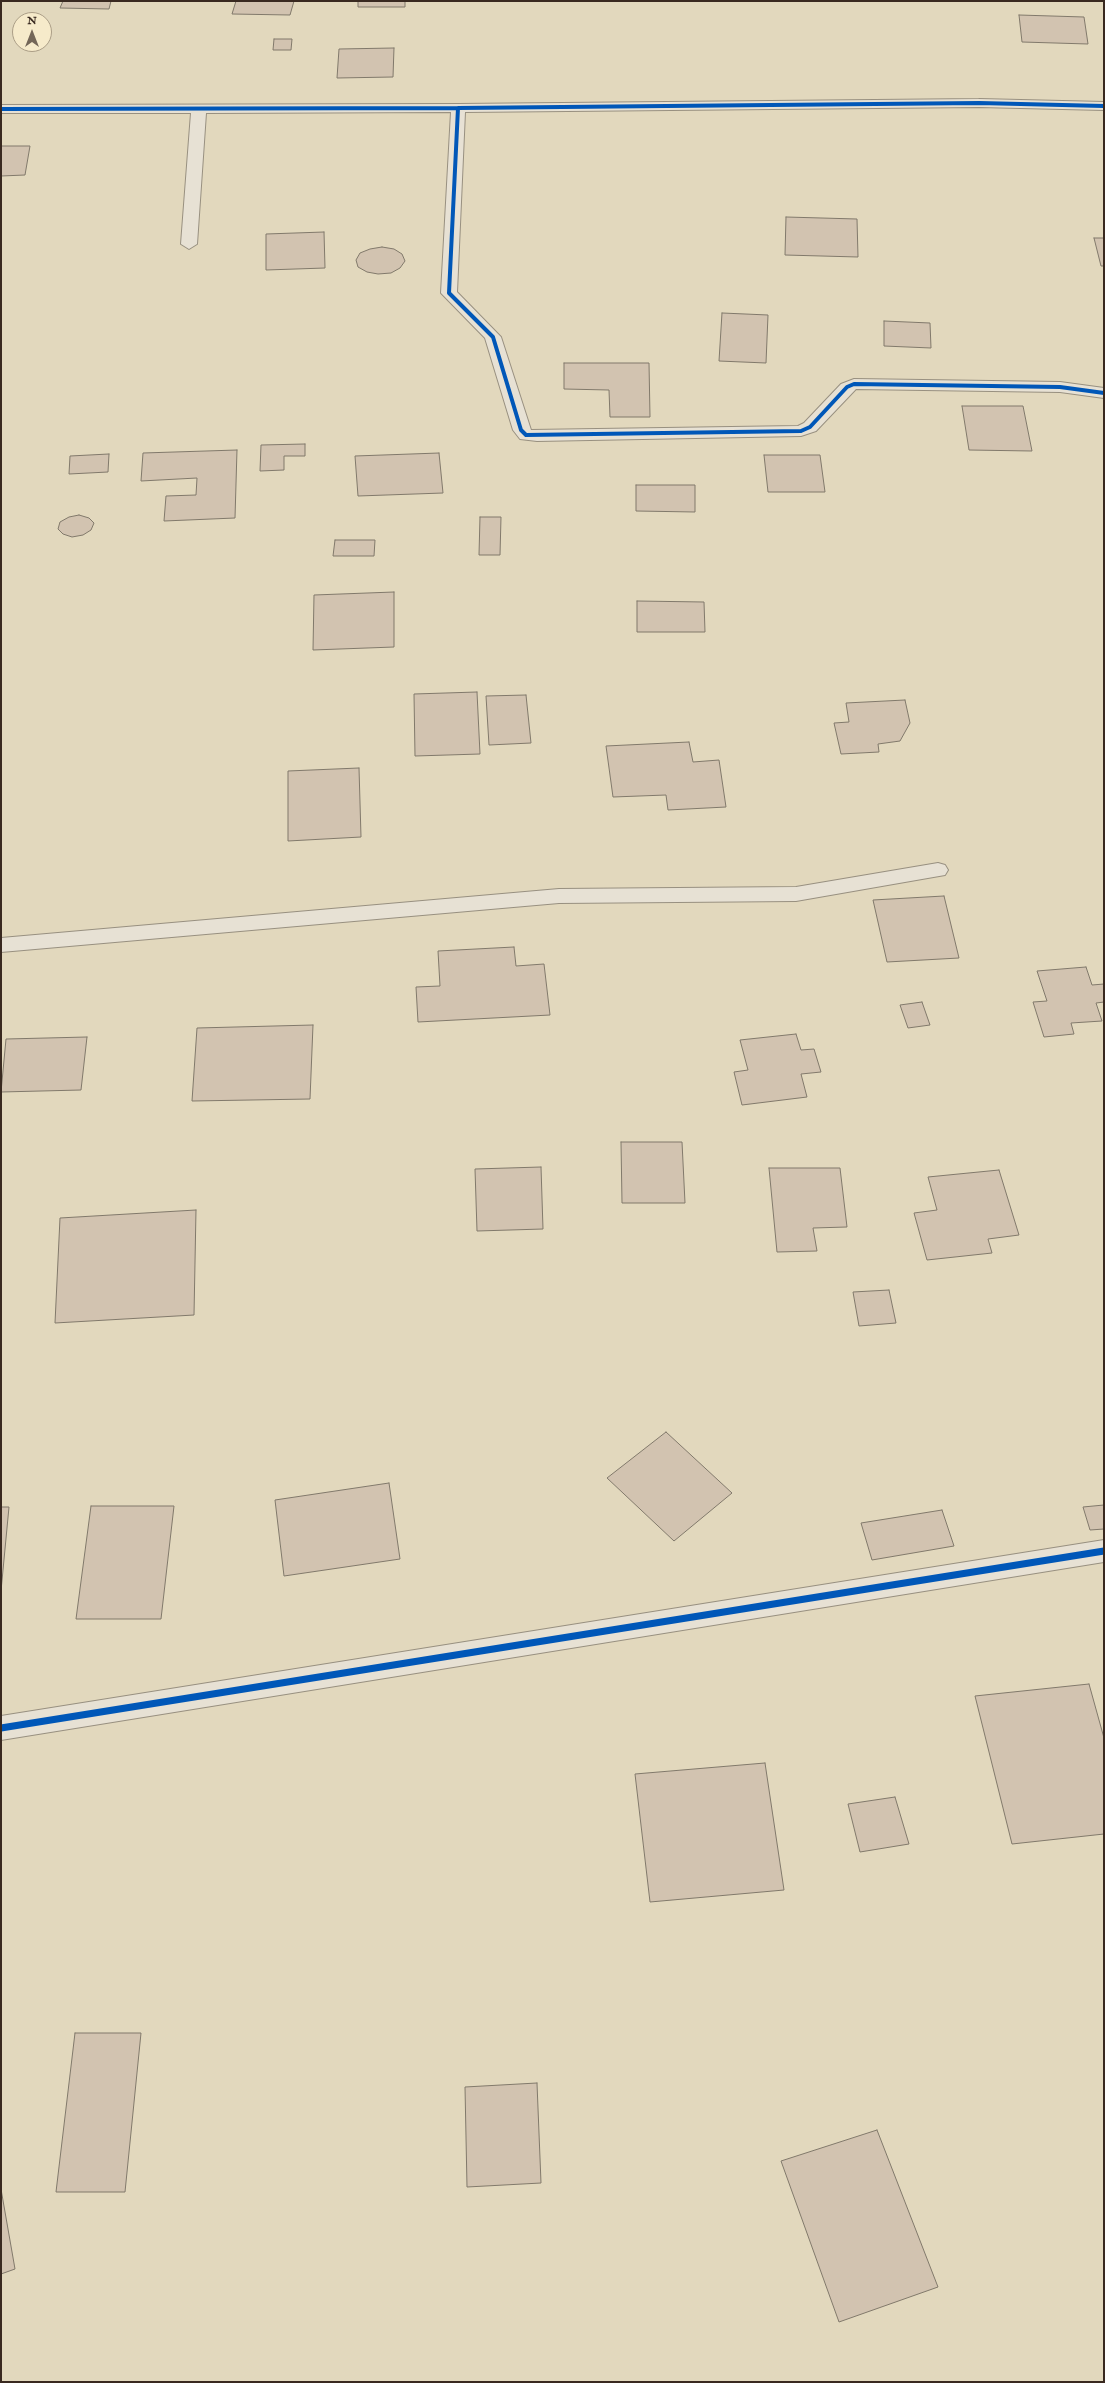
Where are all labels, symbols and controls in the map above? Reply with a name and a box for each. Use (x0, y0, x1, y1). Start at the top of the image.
north arrow (12, 12, 52, 52)
text: N (27, 14, 37, 28)

